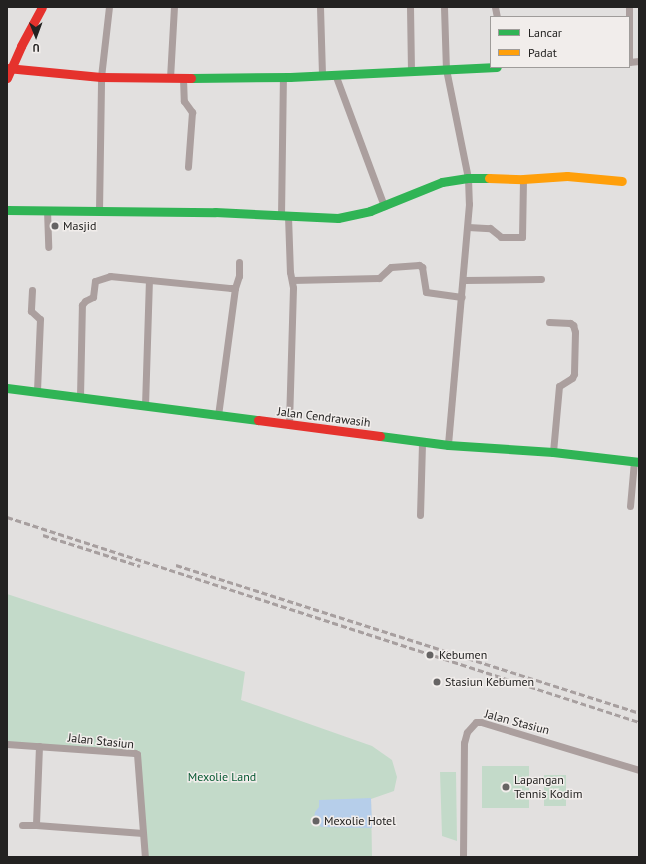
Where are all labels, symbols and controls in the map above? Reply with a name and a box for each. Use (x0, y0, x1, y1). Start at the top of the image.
north arrow (16, 16, 56, 56)
legend (490, 16, 630, 68)
text: Lancar (528, 25, 562, 40)
text: U (33, 41, 40, 55)
text: Padat (528, 45, 557, 60)
place label: Masjid (63, 219, 96, 233)
marker: Masjid (50, 221, 60, 231)
street label: Jalan Cendrawasih (277, 404, 371, 430)
place label: Kebumen (439, 648, 487, 662)
marker: Kebumen (424, 649, 436, 661)
place label: Stasiun Kebumen (445, 675, 534, 689)
marker: Stasiun Kebumen (432, 677, 442, 687)
street label: Jalan Stasiun (483, 706, 551, 738)
street label: Jalan Stasiun (67, 730, 135, 752)
park label: Mexolie Land (188, 770, 256, 784)
place label: Lapangan Tennis Kodim (514, 773, 582, 801)
marker: Lapangan Tennis Kodim (501, 782, 511, 792)
place label: Mexolie Hotel (324, 814, 396, 828)
marker: Mexolie Hotel (311, 816, 321, 826)

